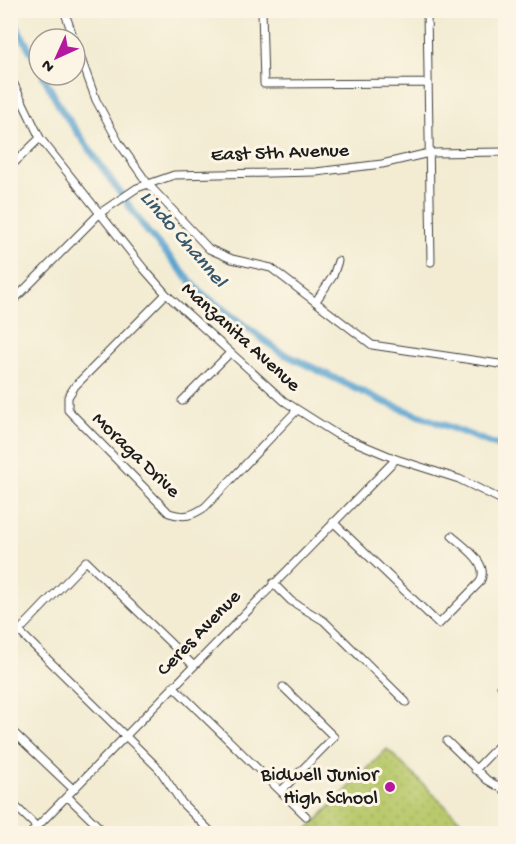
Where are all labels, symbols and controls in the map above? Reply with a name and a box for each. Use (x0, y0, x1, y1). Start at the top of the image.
north arrow (27, 27, 87, 87)
text: N (38, 54, 59, 76)
street label: East 5th Avenue (211, 140, 350, 168)
water label: Lindo Channel (133, 186, 232, 295)
street label: Manzanita Avenue (176, 278, 305, 398)
street label: Moraga Drive (86, 408, 184, 504)
street label: Ceres Avenue (153, 586, 247, 682)
place label: Bidwell Junior High School (260, 765, 380, 811)
marker: Bidwell Junior High School (383, 780, 397, 794)

